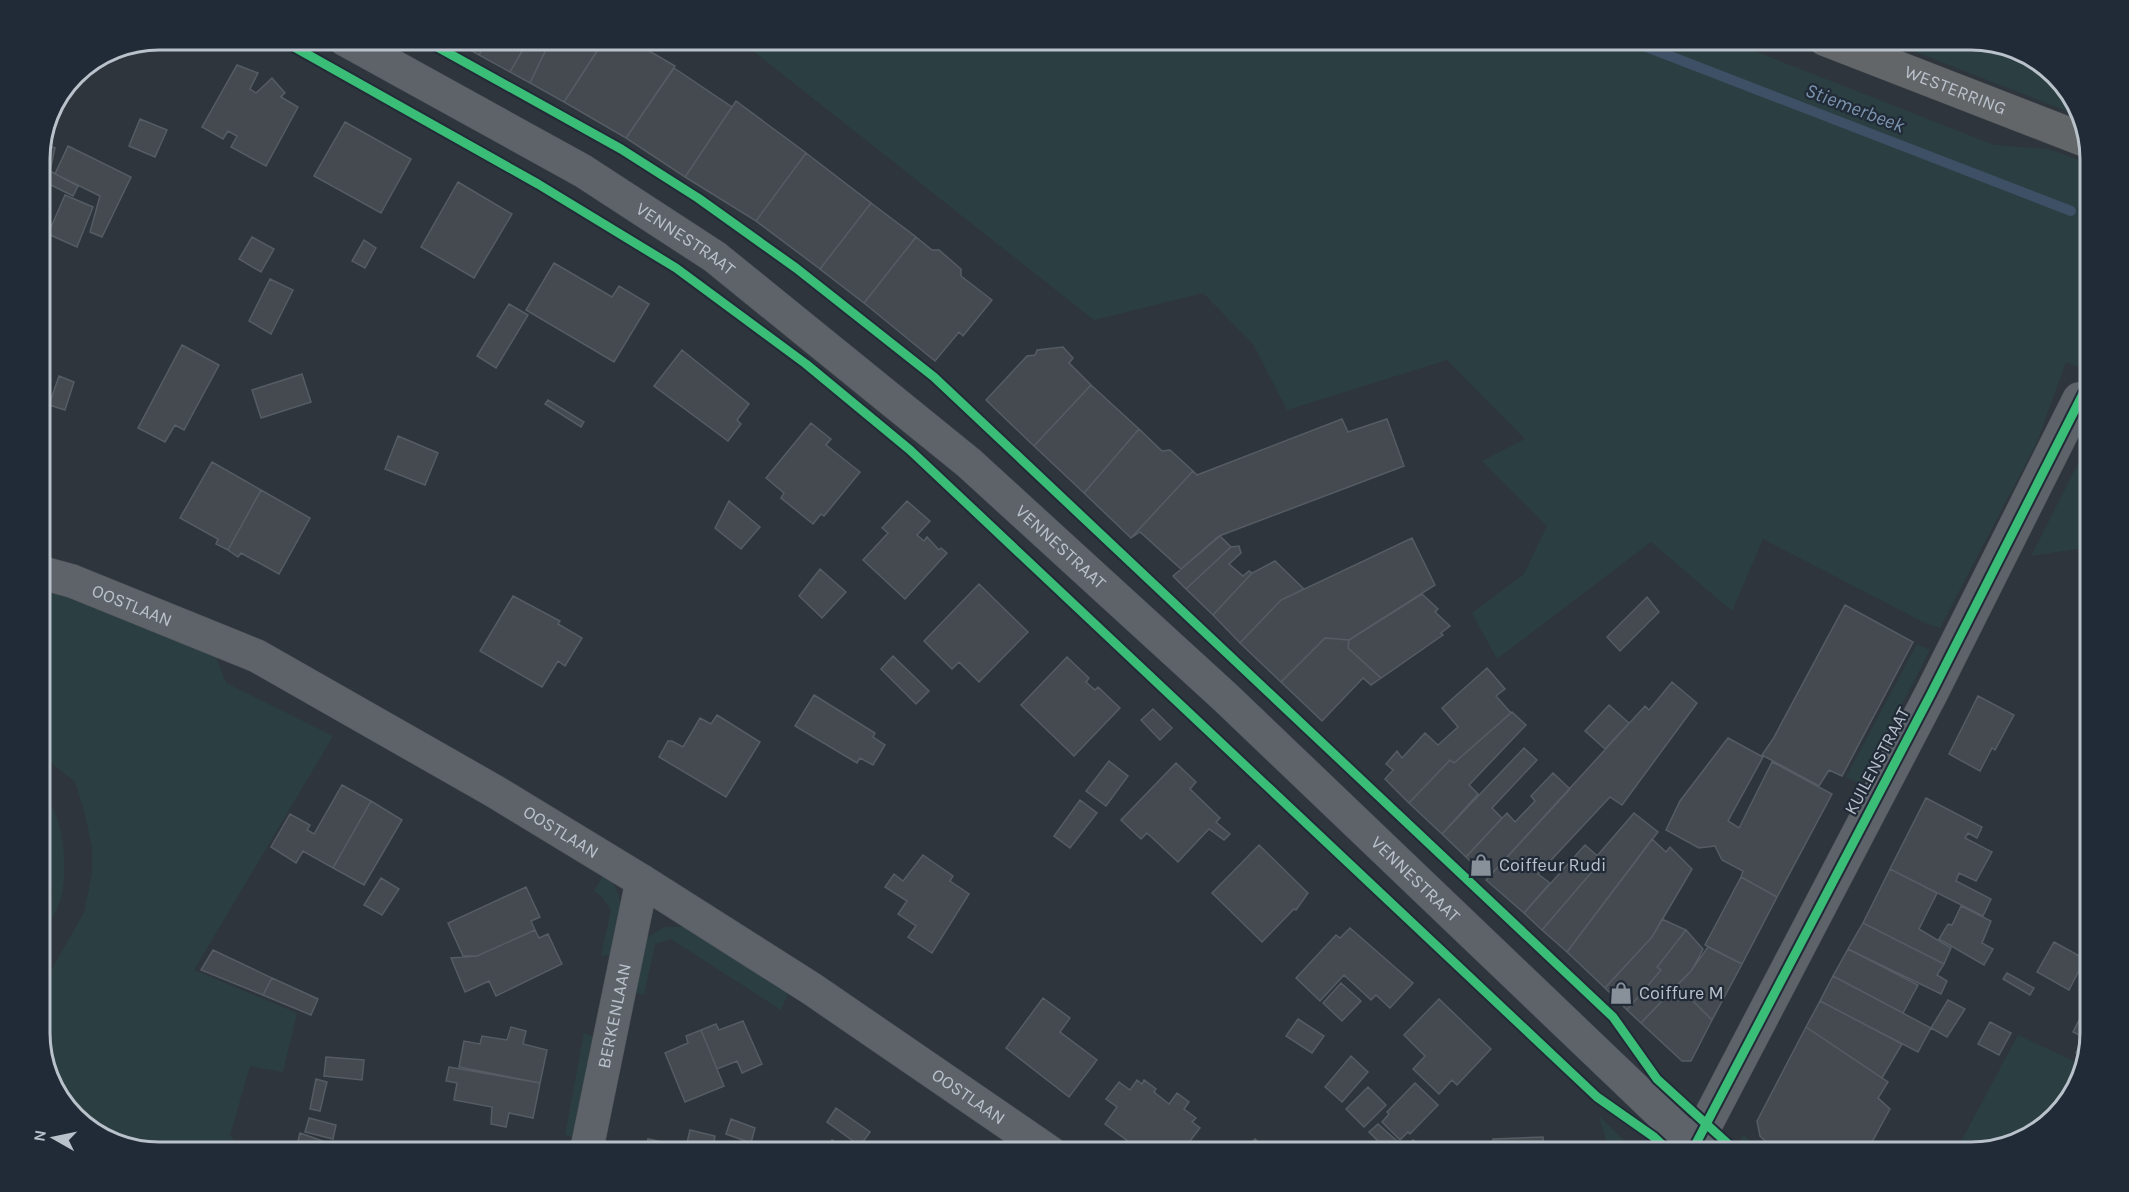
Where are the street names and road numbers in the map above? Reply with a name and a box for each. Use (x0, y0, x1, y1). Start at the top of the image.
street label: WESTERRING (1901, 60, 2009, 120)
street label: VENNESTRAAT (632, 198, 740, 280)
street label: VENNESTRAAT (1011, 500, 1111, 594)
street label: OOSTLAAN (89, 579, 175, 631)
street label: KUILENSTRAAT (1839, 704, 1915, 818)
street label: OOSTLAAN (519, 800, 603, 863)
street label: VENNESTRAAT (1366, 831, 1465, 927)
street label: BERKENLAAN (593, 961, 636, 1071)
street label: OOSTLAAN (927, 1063, 1010, 1129)

